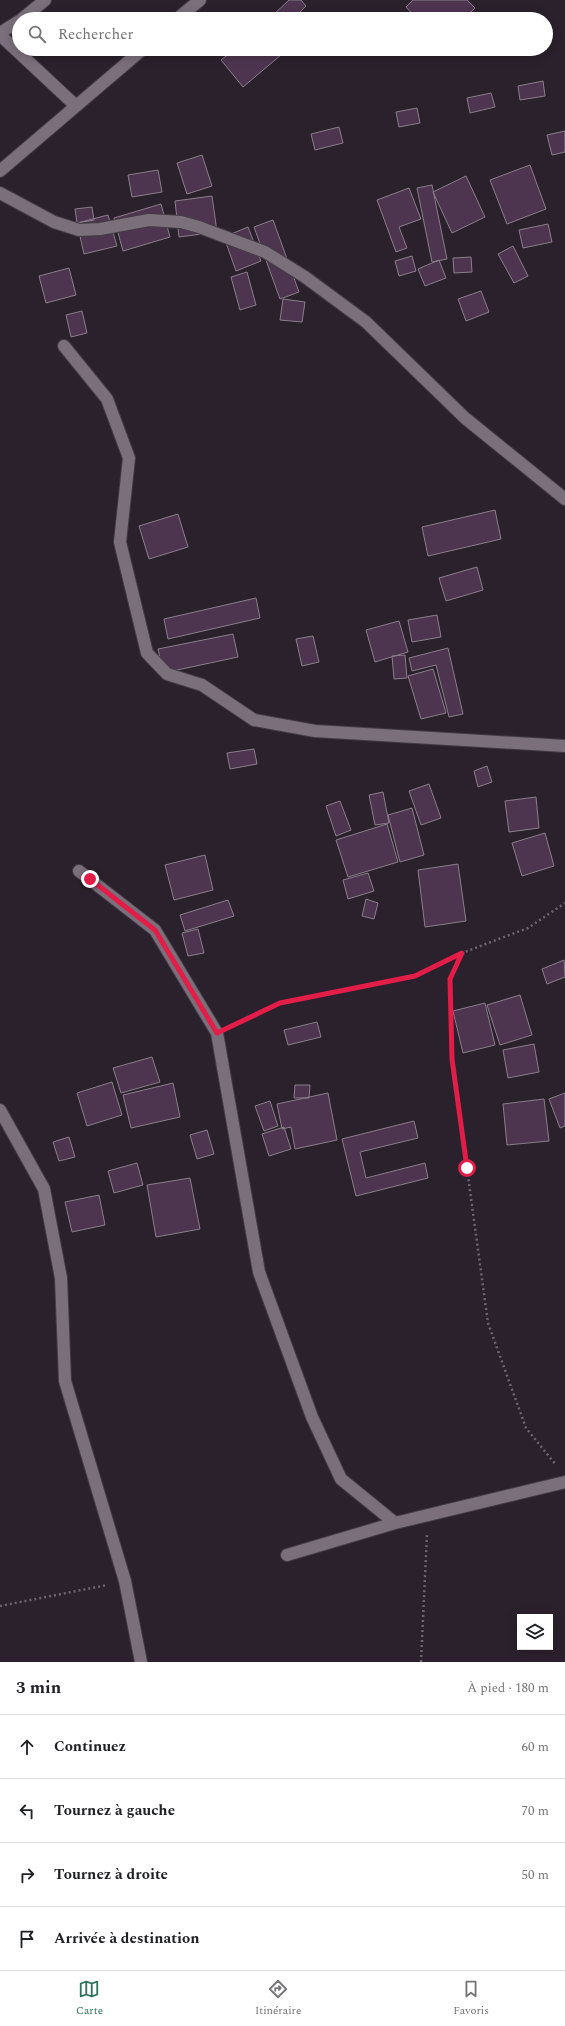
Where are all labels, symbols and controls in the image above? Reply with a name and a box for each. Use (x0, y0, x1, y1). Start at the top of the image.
search box (12, 12, 553, 56)
icon: search (26, 23, 48, 45)
text: Rechercher (58, 23, 133, 46)
route end (81, 870, 99, 888)
route start (458, 1159, 476, 1177)
map controls (517, 1614, 553, 1650)
button: layers (517, 1614, 553, 1650)
text: 3 min (16, 1675, 61, 1701)
text: À pied · 180 m (467, 1678, 549, 1698)
text: Continuez (54, 1735, 126, 1758)
icon: ahead (16, 1736, 38, 1758)
text: 60 m (522, 1737, 549, 1757)
text: Tournez à gauche (54, 1799, 175, 1822)
icon: left (16, 1800, 38, 1822)
text: 70 m (522, 1801, 549, 1821)
text: Tournez à droite (54, 1863, 168, 1886)
icon: right (16, 1864, 38, 1886)
text: 50 m (522, 1865, 549, 1885)
text: Arrivée à destination (54, 1927, 200, 1950)
icon: arrive (16, 1928, 38, 1950)
tab: Carte (76, 1978, 103, 2019)
tab: Itinéraire (255, 1978, 301, 2019)
tab: Favoris (453, 1978, 489, 2019)

